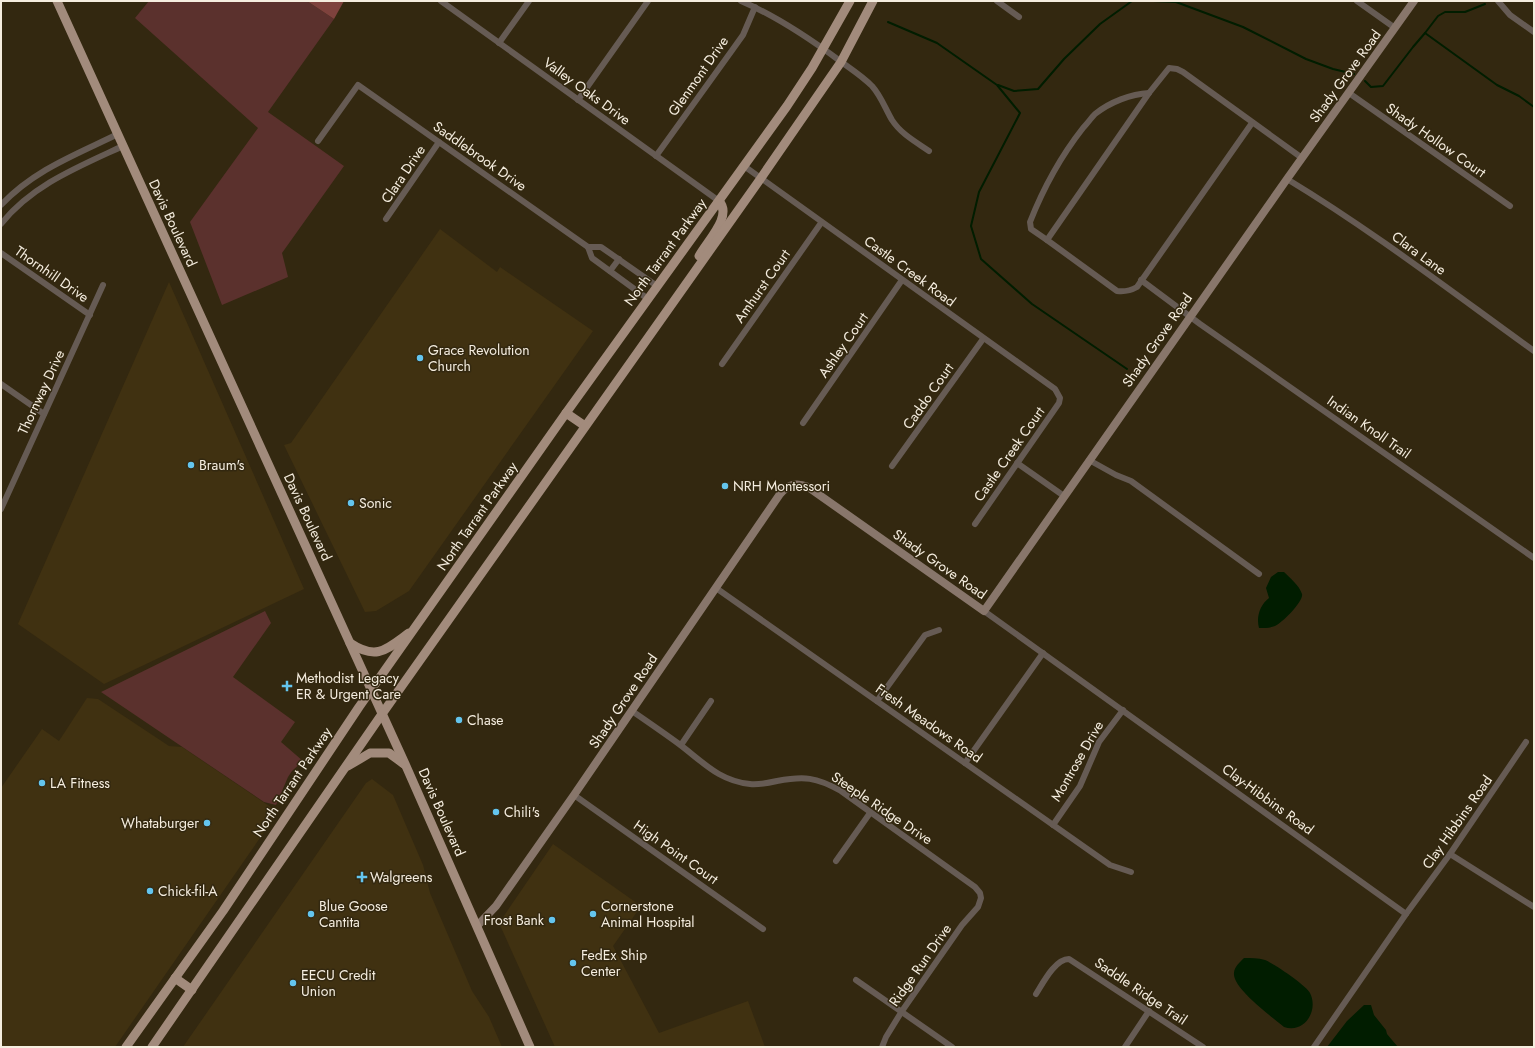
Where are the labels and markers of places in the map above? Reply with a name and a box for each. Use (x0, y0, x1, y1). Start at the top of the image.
place label: Grace Revolution Church (428, 340, 530, 376)
marker: Grace Revolution Church (415, 353, 425, 363)
place label: Braum's (199, 455, 245, 475)
marker: Braum's (186, 460, 196, 470)
place label: NRH Montessori (733, 476, 830, 496)
marker: NRH Montessori (720, 481, 730, 491)
place label: Sonic (359, 493, 392, 513)
marker: Sonic (346, 498, 356, 508)
place label: Methodist Legacy ER & Urgent Care (296, 668, 401, 704)
marker: Methodist Legacy ER & Urgent Care (281, 680, 293, 692)
place label: Chase (467, 710, 504, 730)
marker: Chase (454, 715, 464, 725)
place label: LA Fitness (50, 773, 110, 793)
marker: LA Fitness (37, 778, 47, 788)
place label: Chili's (504, 802, 540, 822)
marker: Chili's (491, 807, 501, 817)
place label: Whataburger (121, 813, 199, 833)
marker: Whataburger (202, 818, 212, 828)
place label: Walgreens (370, 867, 433, 887)
marker: Walgreens (357, 872, 367, 882)
place label: Chick-fil-A (158, 881, 218, 901)
marker: Chick-fil-A (145, 886, 155, 896)
place label: Blue Goose Cantita (319, 896, 388, 932)
place label: Cornerstone Animal Hospital (601, 896, 695, 932)
marker: Blue Goose Cantita (306, 909, 316, 919)
marker: Cornerstone Animal Hospital (588, 909, 598, 919)
place label: Frost Bank (484, 910, 545, 930)
marker: Frost Bank (547, 915, 557, 925)
place label: FedEx Ship Center (581, 945, 647, 981)
marker: FedEx Ship Center (568, 958, 578, 968)
place label: EECU Credit Union (301, 965, 376, 1001)
marker: EECU Credit Union (288, 978, 298, 988)

